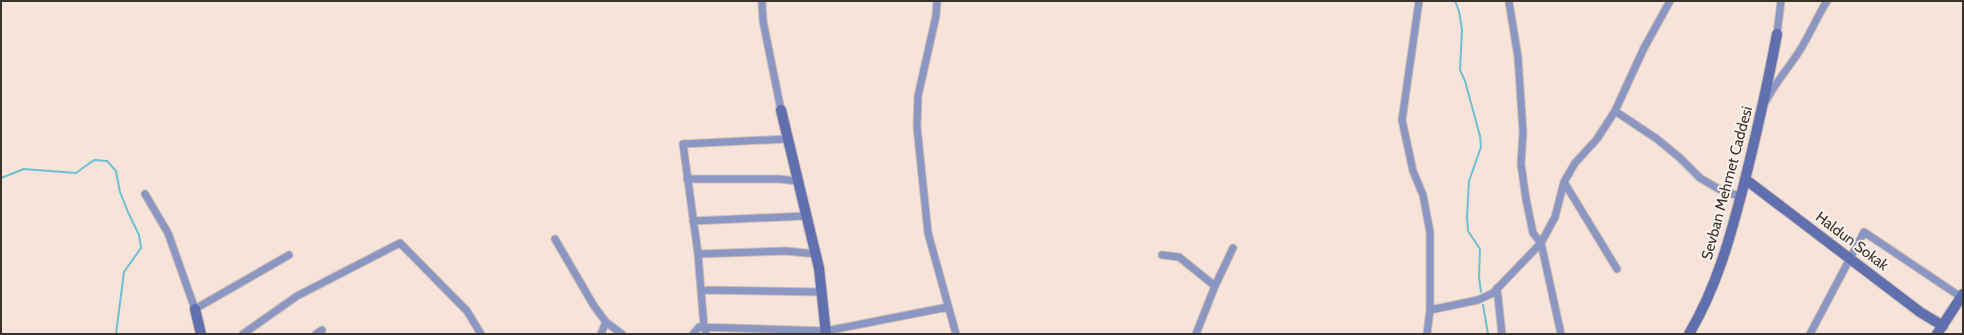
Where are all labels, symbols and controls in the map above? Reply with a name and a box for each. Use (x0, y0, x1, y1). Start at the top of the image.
street label: Sevban Mehmet Caddesi (1698, 104, 1756, 262)
street label: Haldun Sokak (1812, 208, 1892, 274)

